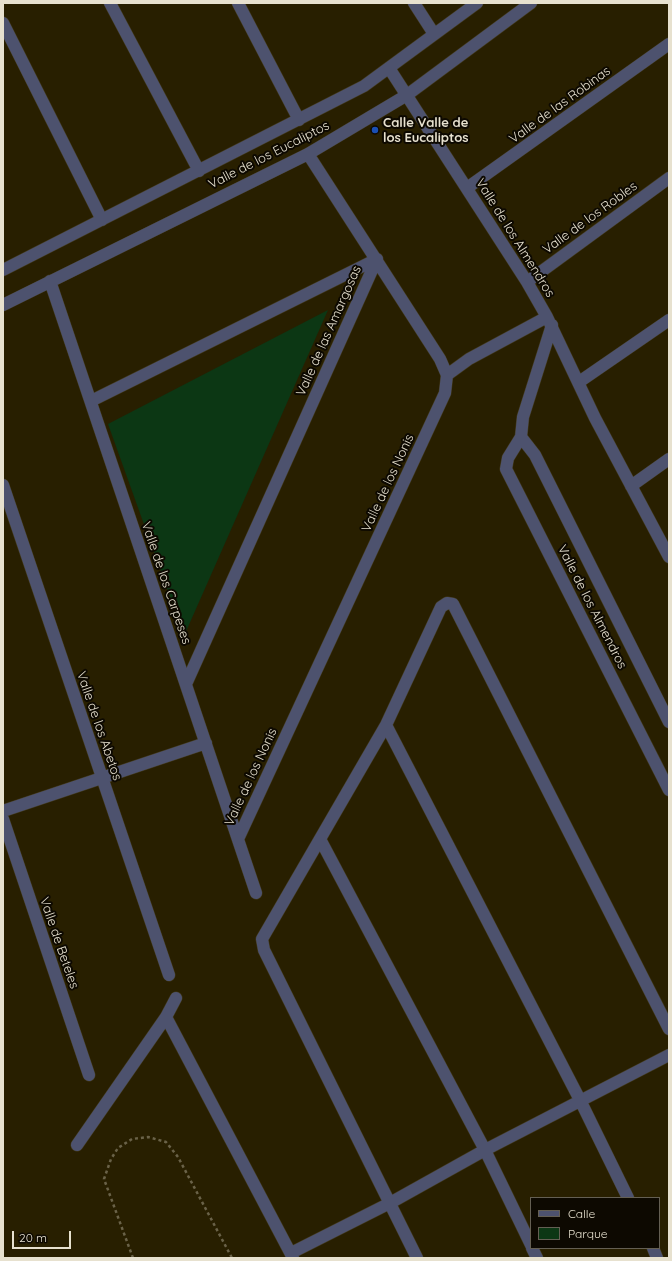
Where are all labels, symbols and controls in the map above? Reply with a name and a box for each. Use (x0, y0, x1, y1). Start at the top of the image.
street label: Valle de las Robinas (506, 63, 614, 147)
place label: Calle Valle de los Eucaliptos (383, 115, 469, 146)
street label: Valle de los Eucaliptos (206, 118, 332, 192)
marker: Calle Valle de los Eucaliptos (370, 125, 380, 135)
street label: Valle de los Almendros (472, 176, 558, 300)
street label: Valle de los Robles (540, 179, 640, 257)
street label: Valle de las Amargosas (293, 263, 365, 399)
street label: Valle de los Nonis (359, 432, 417, 534)
street label: Valle de los Carpeses (138, 520, 194, 646)
street label: Valle de los Almendros (554, 542, 630, 672)
street label: Valle de los Abetos (73, 669, 125, 783)
street label: Valle de los Nonis (222, 726, 280, 828)
street label: Valle de Beteles (36, 895, 82, 991)
legend (530, 1197, 660, 1249)
text: Calle (568, 1206, 595, 1221)
scale bar (14, 1223, 73, 1249)
text: Parque (568, 1226, 608, 1241)
text: 20 m (19, 1230, 47, 1245)

